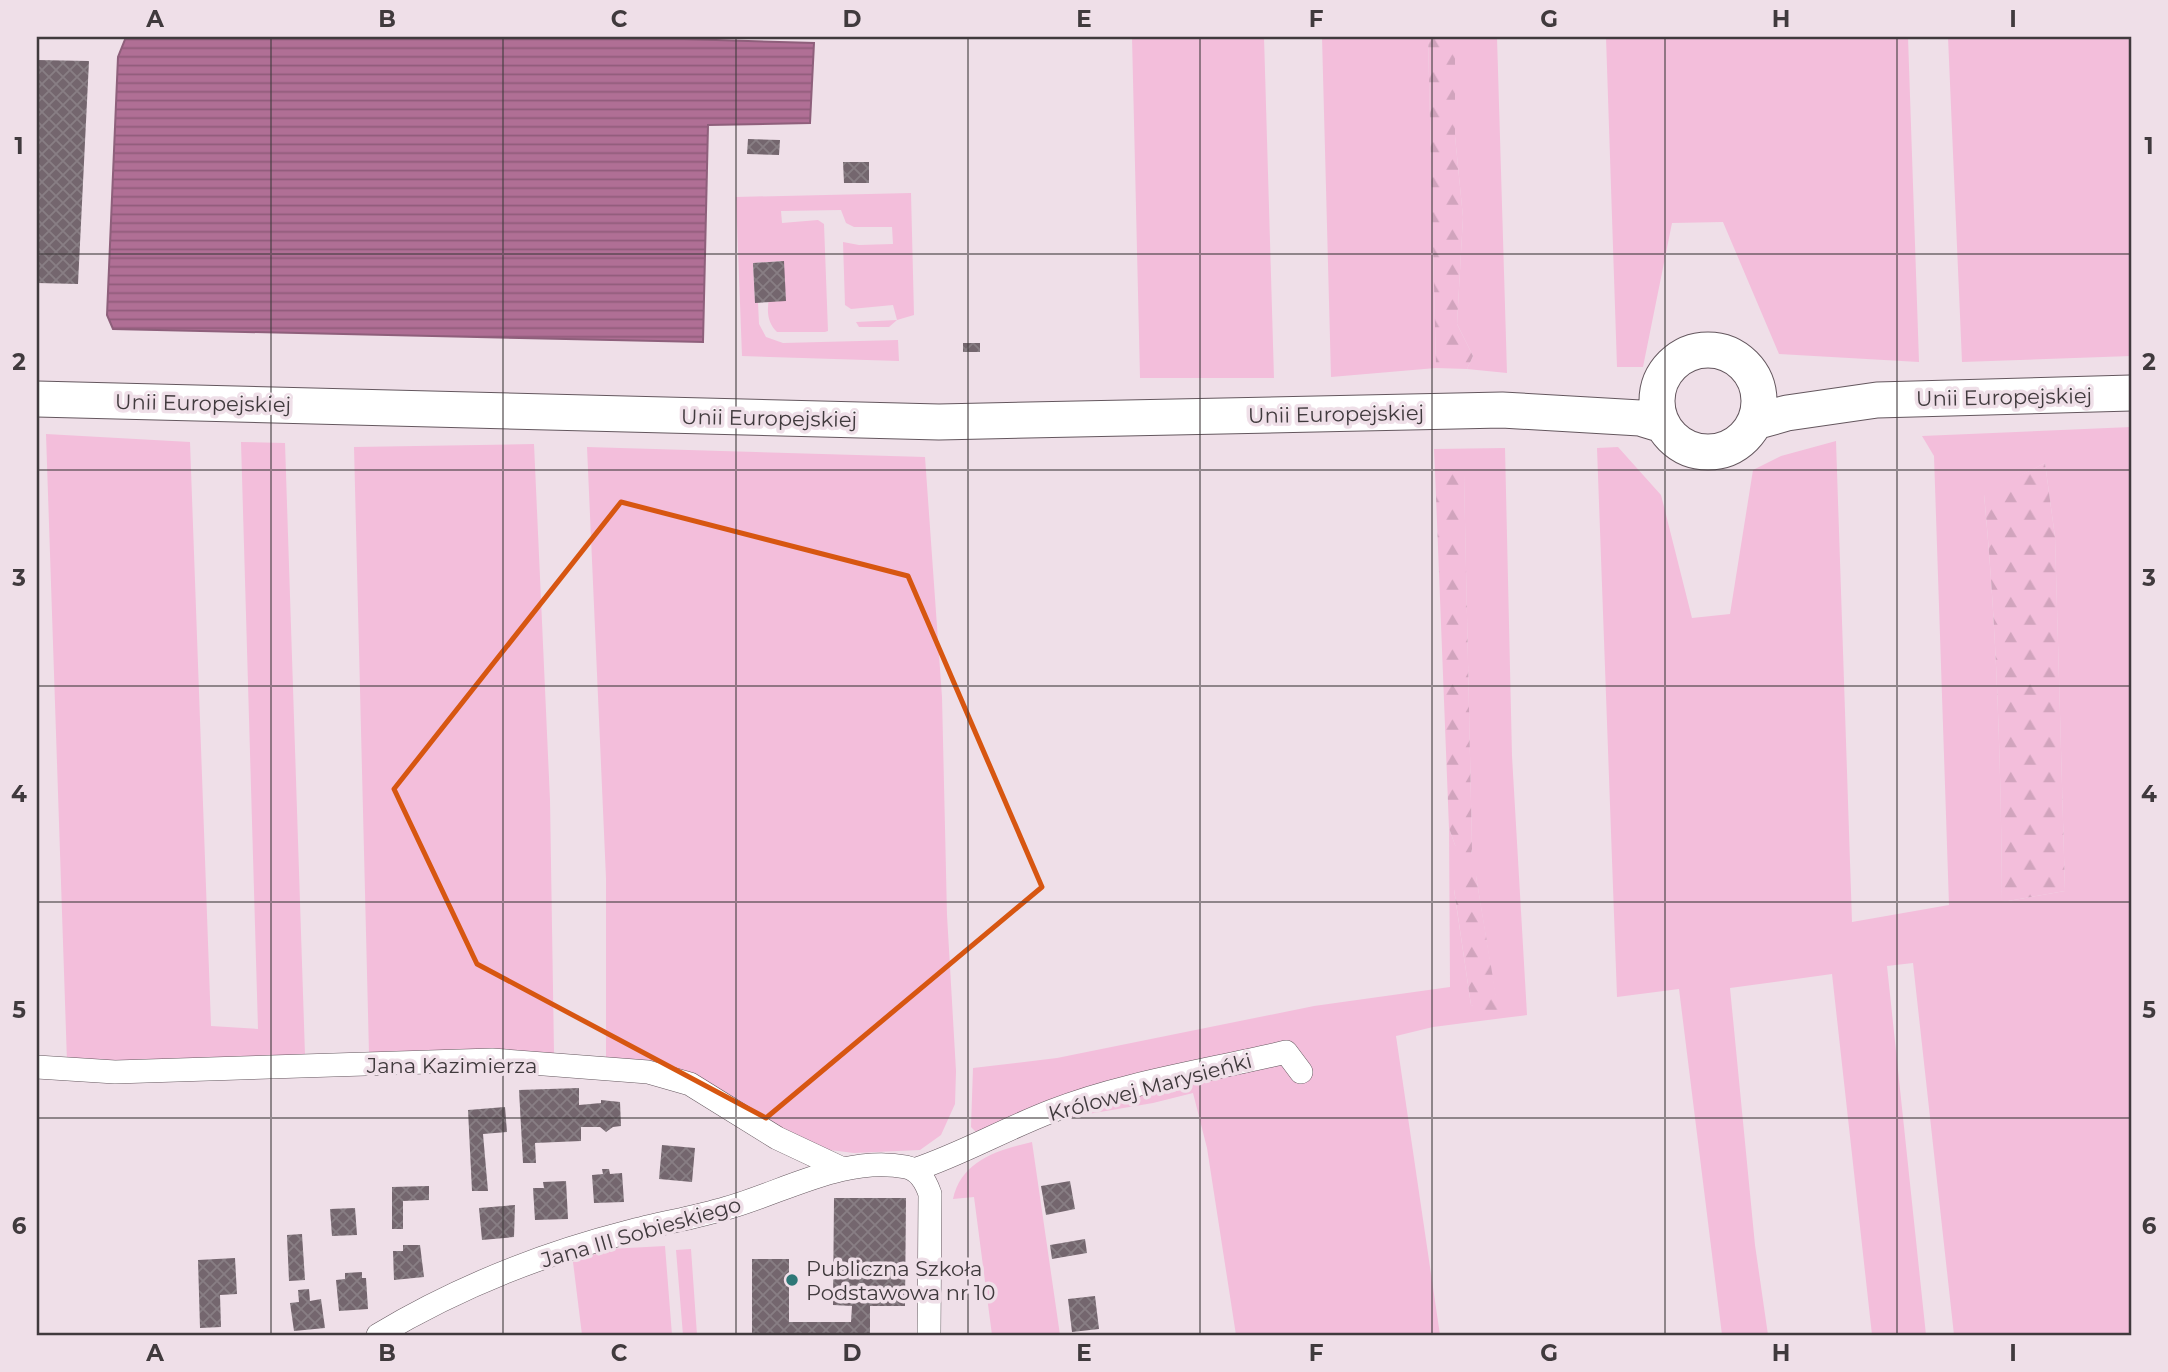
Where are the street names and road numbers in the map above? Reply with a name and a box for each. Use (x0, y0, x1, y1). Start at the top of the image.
street label: Unii Europejskiej (1916, 383, 2092, 411)
street label: Unii Europejskiej (115, 389, 291, 417)
street label: Unii Europejskiej (1248, 400, 1424, 428)
street label: Unii Europejskiej (681, 404, 857, 432)
street label: Królowej Marysieńki (1046, 1048, 1254, 1126)
street label: Jana Kazimierza (366, 1053, 537, 1078)
street label: Jana III Sobieskiego (537, 1191, 744, 1273)

